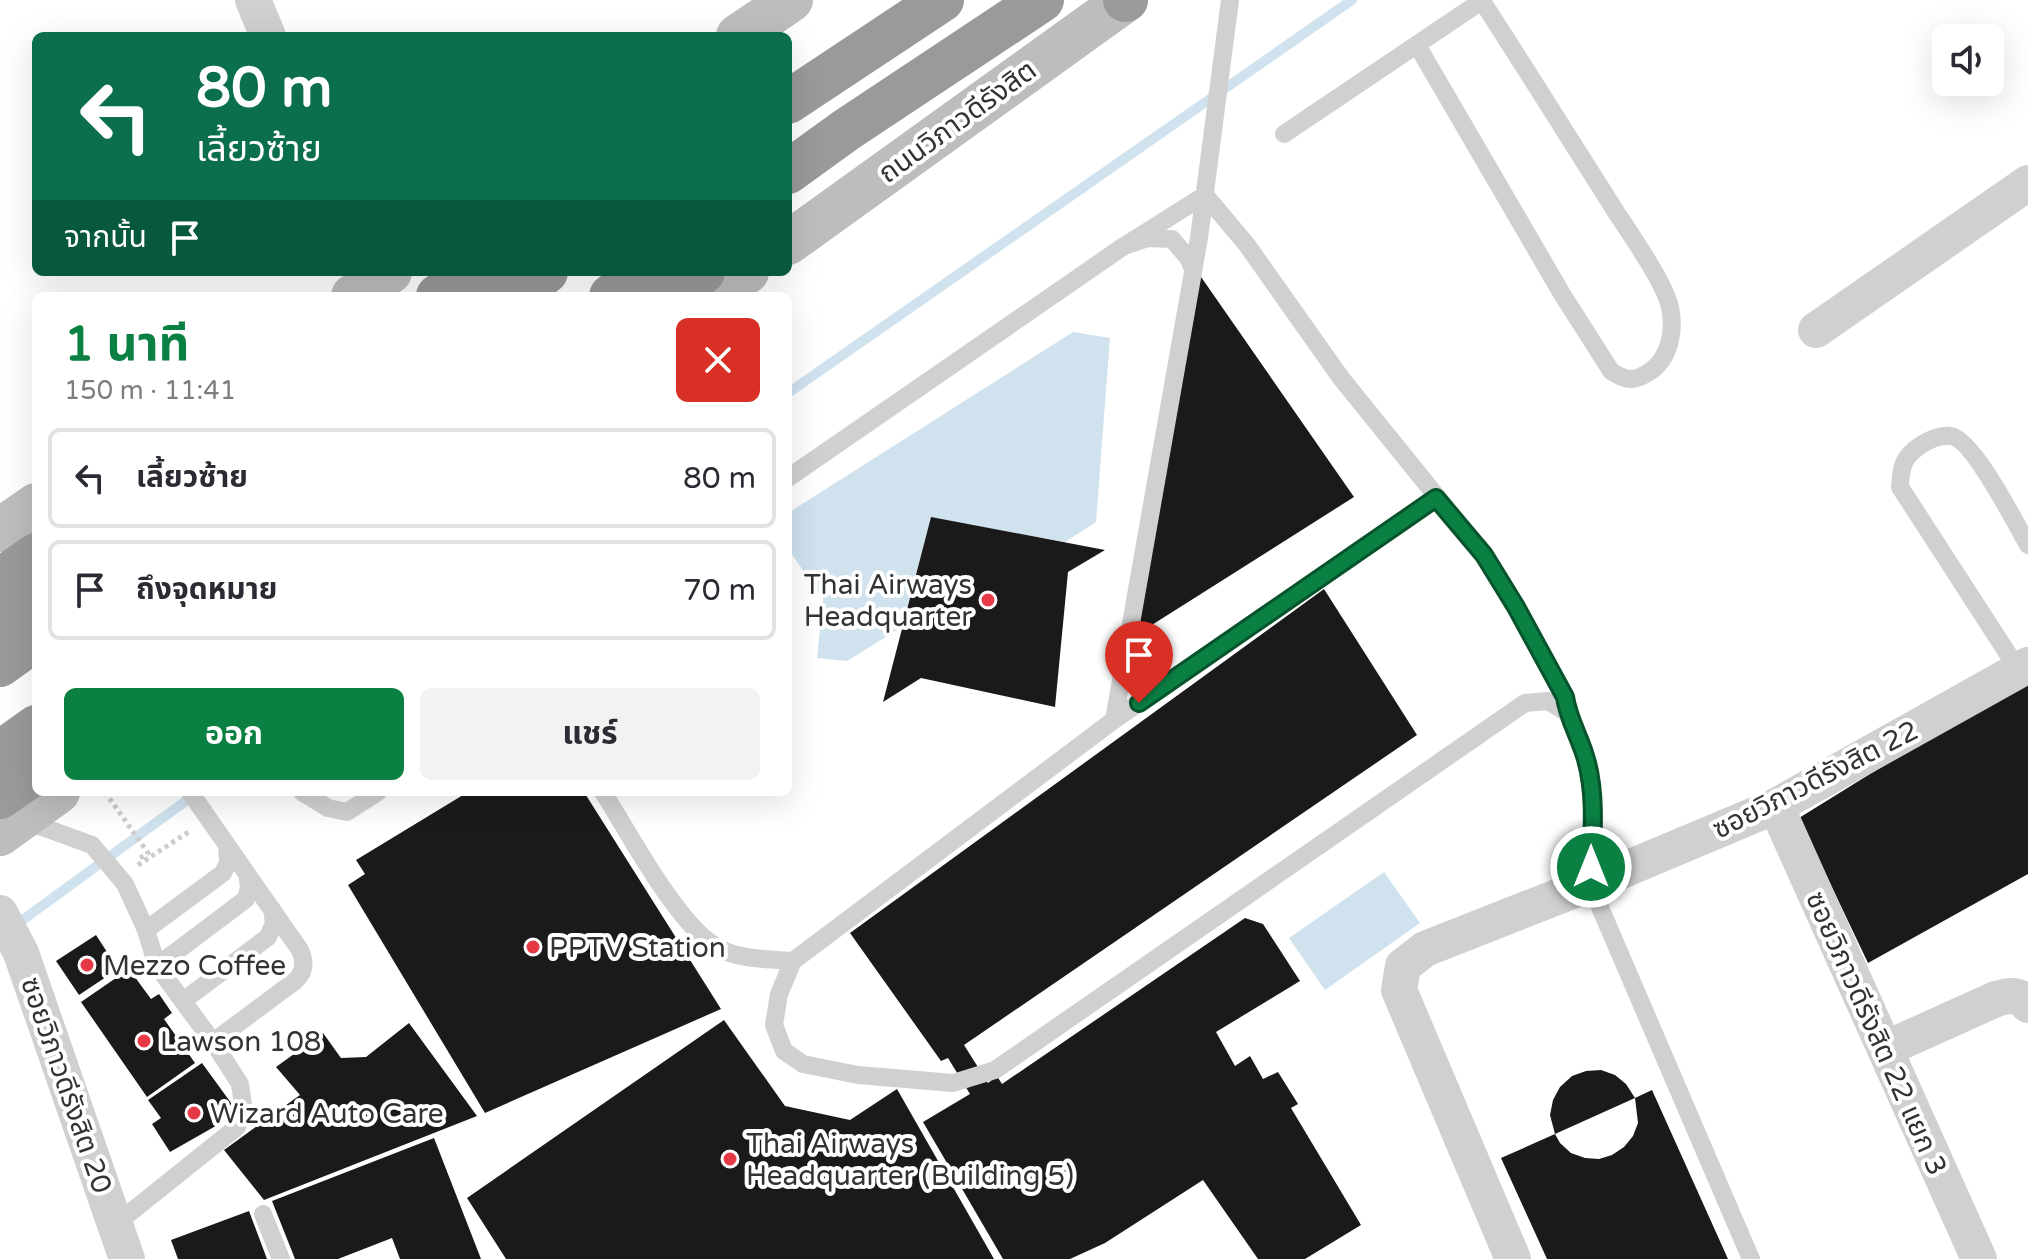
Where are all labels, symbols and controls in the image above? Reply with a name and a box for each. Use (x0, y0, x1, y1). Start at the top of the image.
map controls (1932, 24, 2004, 96)
button: sound (1932, 24, 2004, 96)
street label: ถนนวิภาวดีรังสิต (872, 53, 1043, 190)
text: 80 m (196, 55, 332, 122)
icon: left (64, 64, 168, 168)
text: เลี้ยวซ้าย (196, 128, 322, 171)
icon: arrive (163, 216, 207, 260)
text: จากนั้น (64, 219, 147, 256)
text: 1 นาที (64, 316, 189, 374)
button: close (676, 318, 760, 402)
text: 150 m · 11:41 (64, 375, 236, 406)
icon: left (68, 456, 112, 500)
text: เลี้ยวซ้าย (136, 459, 248, 496)
text: 80 m (683, 460, 756, 497)
icon: arrive (68, 568, 112, 612)
place label: Thai Airways Headquarter (804, 568, 972, 634)
text: ถึงจุดหมาย (136, 571, 277, 608)
text: 70 m (683, 572, 756, 609)
marker: Thai Airways Headquarter (979, 591, 997, 609)
pin (1105, 621, 1173, 703)
icon: arrive (1117, 633, 1161, 677)
button: ออก (64, 688, 404, 780)
button: แชร์ (420, 688, 760, 780)
street label: ซอยวิภาวดีรังสิต 22 (1707, 713, 1924, 846)
position arrow (1549, 825, 1633, 909)
street label: ซอยวิภาวดีรังสิต 22 แยก 3 (1798, 886, 1954, 1181)
place label: PPTV Station (549, 931, 726, 965)
marker: PPTV Station (524, 938, 542, 956)
place label: Mezzo Coffee (103, 949, 286, 983)
marker: Mezzo Coffee (78, 956, 96, 974)
street label: ซอยวิภาวดีรังสิต 20 (13, 973, 119, 1198)
place label: Lawson 108 (160, 1025, 321, 1059)
marker: Lawson 108 (135, 1032, 153, 1050)
place label: Wizard Auto Care (210, 1097, 444, 1131)
marker: Wizard Auto Care (185, 1104, 203, 1122)
place label: Thai Airways Headquarter (Building 5) (746, 1127, 1074, 1193)
marker: Thai Airways Headquarter (Building 5) (721, 1150, 739, 1168)

